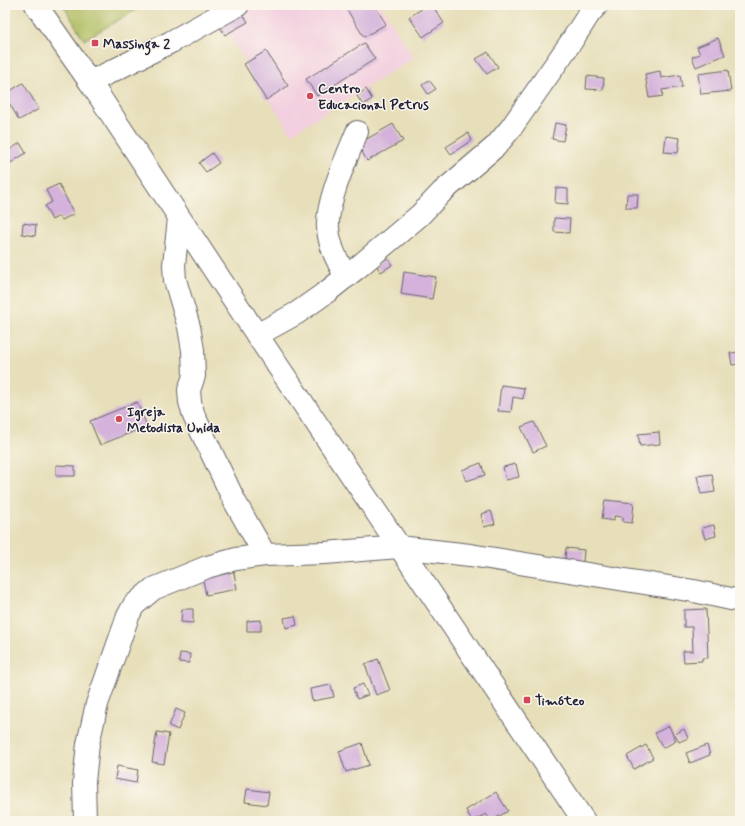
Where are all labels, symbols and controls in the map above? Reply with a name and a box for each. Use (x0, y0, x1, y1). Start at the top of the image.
place label: Massinga 2 (103, 35, 170, 56)
marker: Massinga 2 (90, 38, 100, 48)
place label: Centro Educacional Petrus (318, 80, 429, 114)
marker: Centro Educacional Petrus (305, 91, 315, 101)
place label: Igreja Metodista Unida (127, 403, 220, 437)
marker: Igreja Metodista Unida (114, 414, 124, 424)
place label: Timóteo (535, 692, 585, 710)
marker: Timóteo (522, 695, 532, 705)

